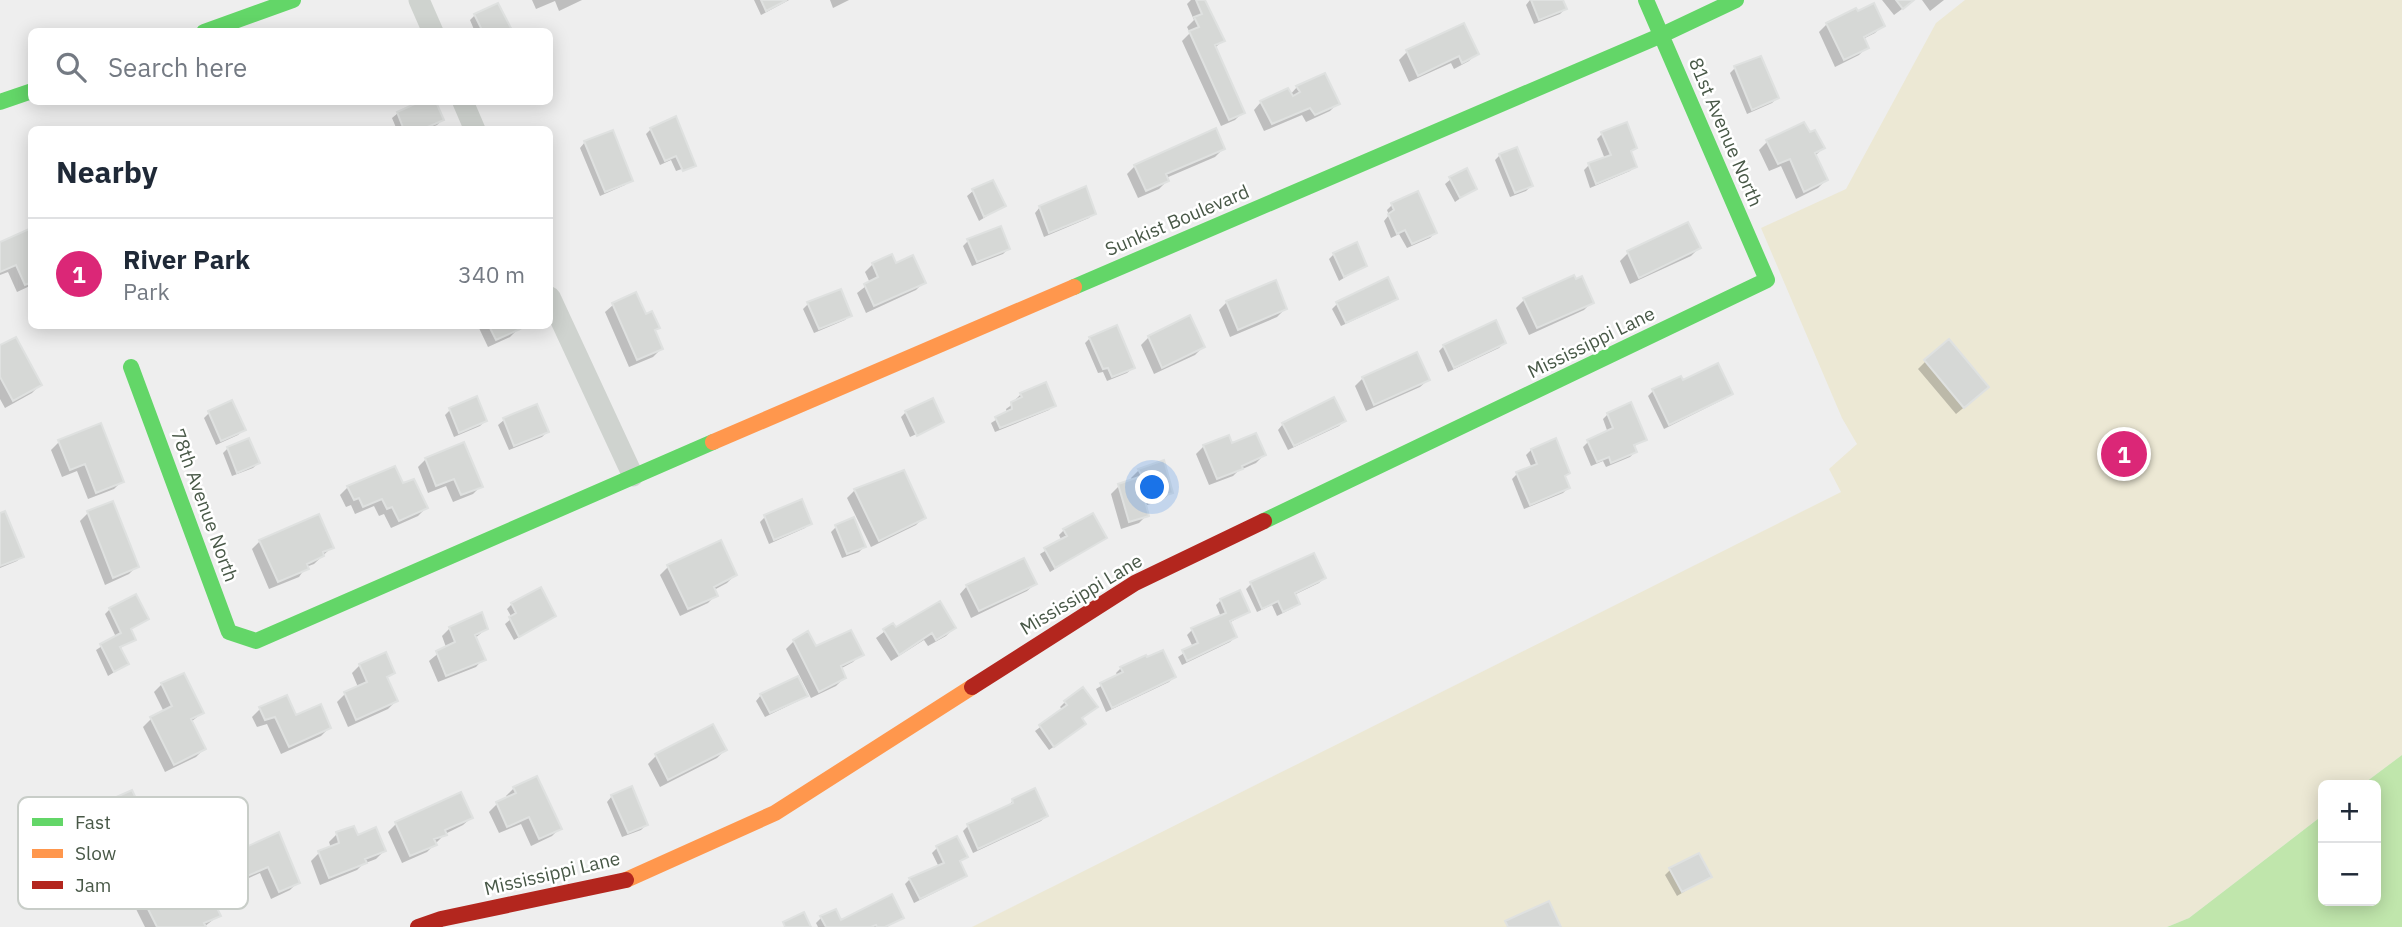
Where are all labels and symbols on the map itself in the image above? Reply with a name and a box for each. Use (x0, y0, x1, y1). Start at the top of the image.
street label: 81st Avenue North (1684, 54, 1768, 210)
street label: Sunkist Boulevard (1101, 179, 1253, 261)
street label: Mississippi Lane (1523, 301, 1659, 383)
street label: 78th Avenue North (166, 425, 244, 585)
pin: 1 (2101, 428, 2147, 480)
your location (1135, 470, 1169, 504)
street label: Mississippi Lane (1015, 548, 1147, 640)
legend (18, 797, 248, 909)
text: Fast (75, 810, 111, 834)
text: Slow (75, 841, 116, 865)
street label: Mississippi Lane (482, 846, 622, 900)
text: Jam (75, 873, 111, 897)

